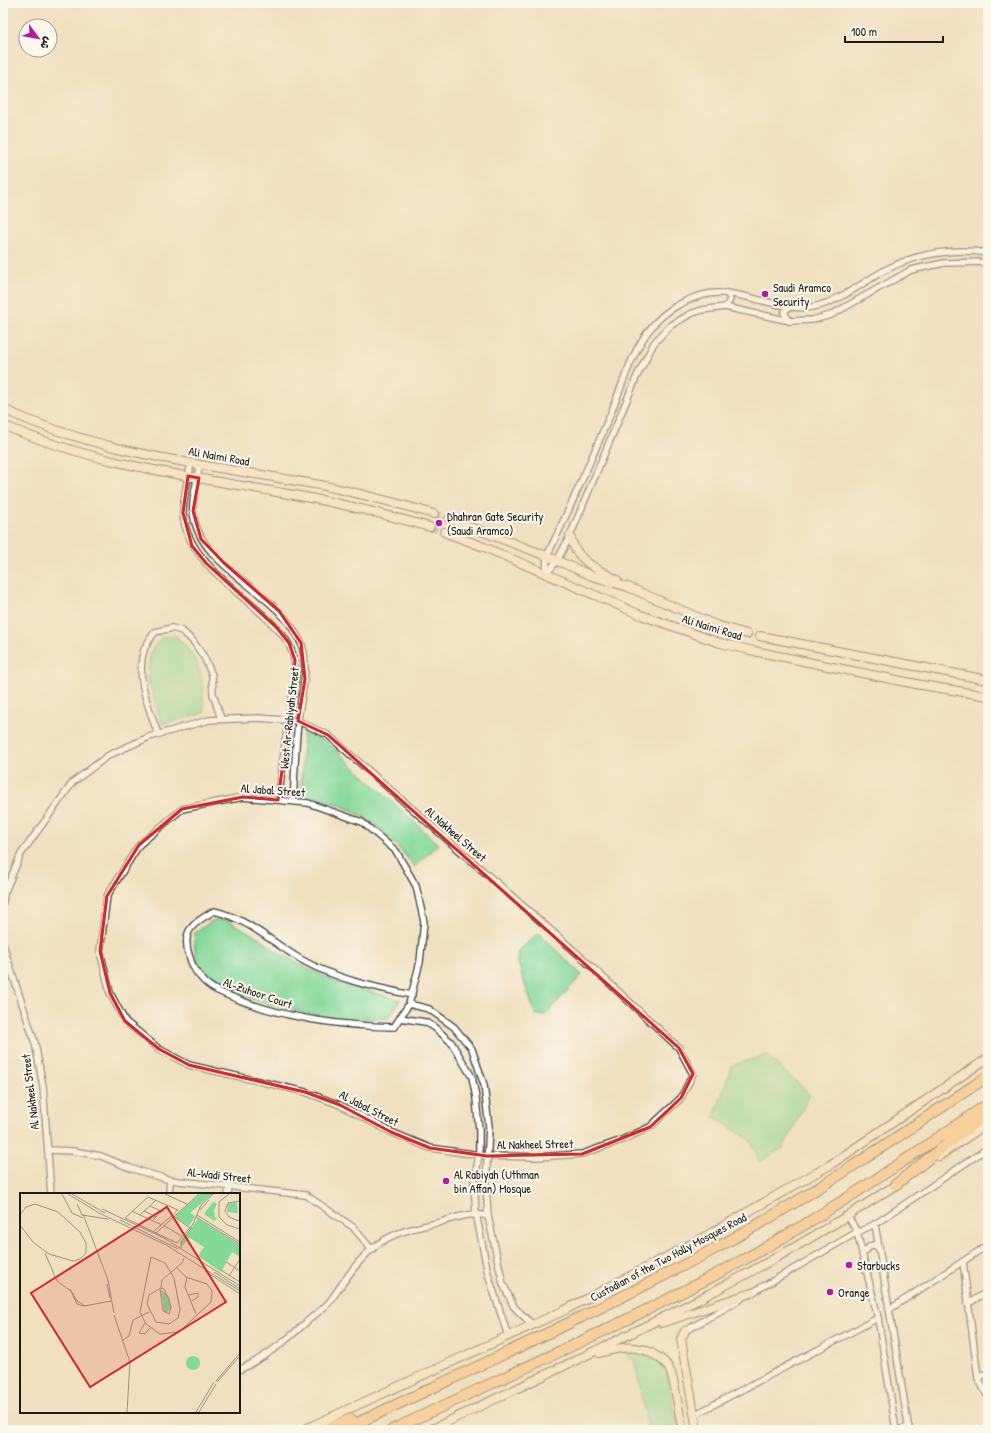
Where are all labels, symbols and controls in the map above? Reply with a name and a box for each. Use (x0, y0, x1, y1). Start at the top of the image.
north arrow (18, 18, 58, 58)
scale bar (845, 18, 943, 44)
text: 100 m (851, 23, 877, 40)
text: ش (37, 34, 56, 52)
place label: Saudi Aramco Security (773, 279, 831, 310)
marker: Saudi Aramco Security (760, 289, 770, 299)
street label: Ali Naimi Road (187, 442, 251, 470)
place label: Dhahran Gate Security (Saudi Aramco) (447, 508, 543, 539)
marker: Dhahran Gate Security (Saudi Aramco) (434, 518, 444, 528)
street label: Ali Naimi Road (680, 610, 744, 644)
street label: West Ar-Rabiyah Street (275, 665, 303, 770)
street label: Al Jabal Street (240, 779, 307, 801)
street label: Al Nakheel Street (422, 803, 491, 866)
street label: Al-Zuhoor Court (221, 973, 296, 1013)
street label: Al Nakheel Street (17, 1052, 43, 1131)
street label: Al Jabal Street (336, 1086, 402, 1131)
street label: Al Nakheel Street (497, 1135, 574, 1153)
street label: Al-Wadi Street (186, 1163, 253, 1187)
place label: Al Rabiyah (Uthman bin Affan) Mosque (454, 1166, 539, 1197)
marker: Al Rabiyah (Uthman bin Affan) Mosque (441, 1176, 451, 1186)
inset map (20, 1193, 240, 1413)
street label: Custodian of the Two Holly Mosques Road (587, 1208, 749, 1306)
place label: Starbucks (857, 1257, 900, 1274)
marker: Starbucks (844, 1260, 854, 1270)
place label: Orange (838, 1284, 870, 1301)
marker: Orange (825, 1287, 835, 1297)

